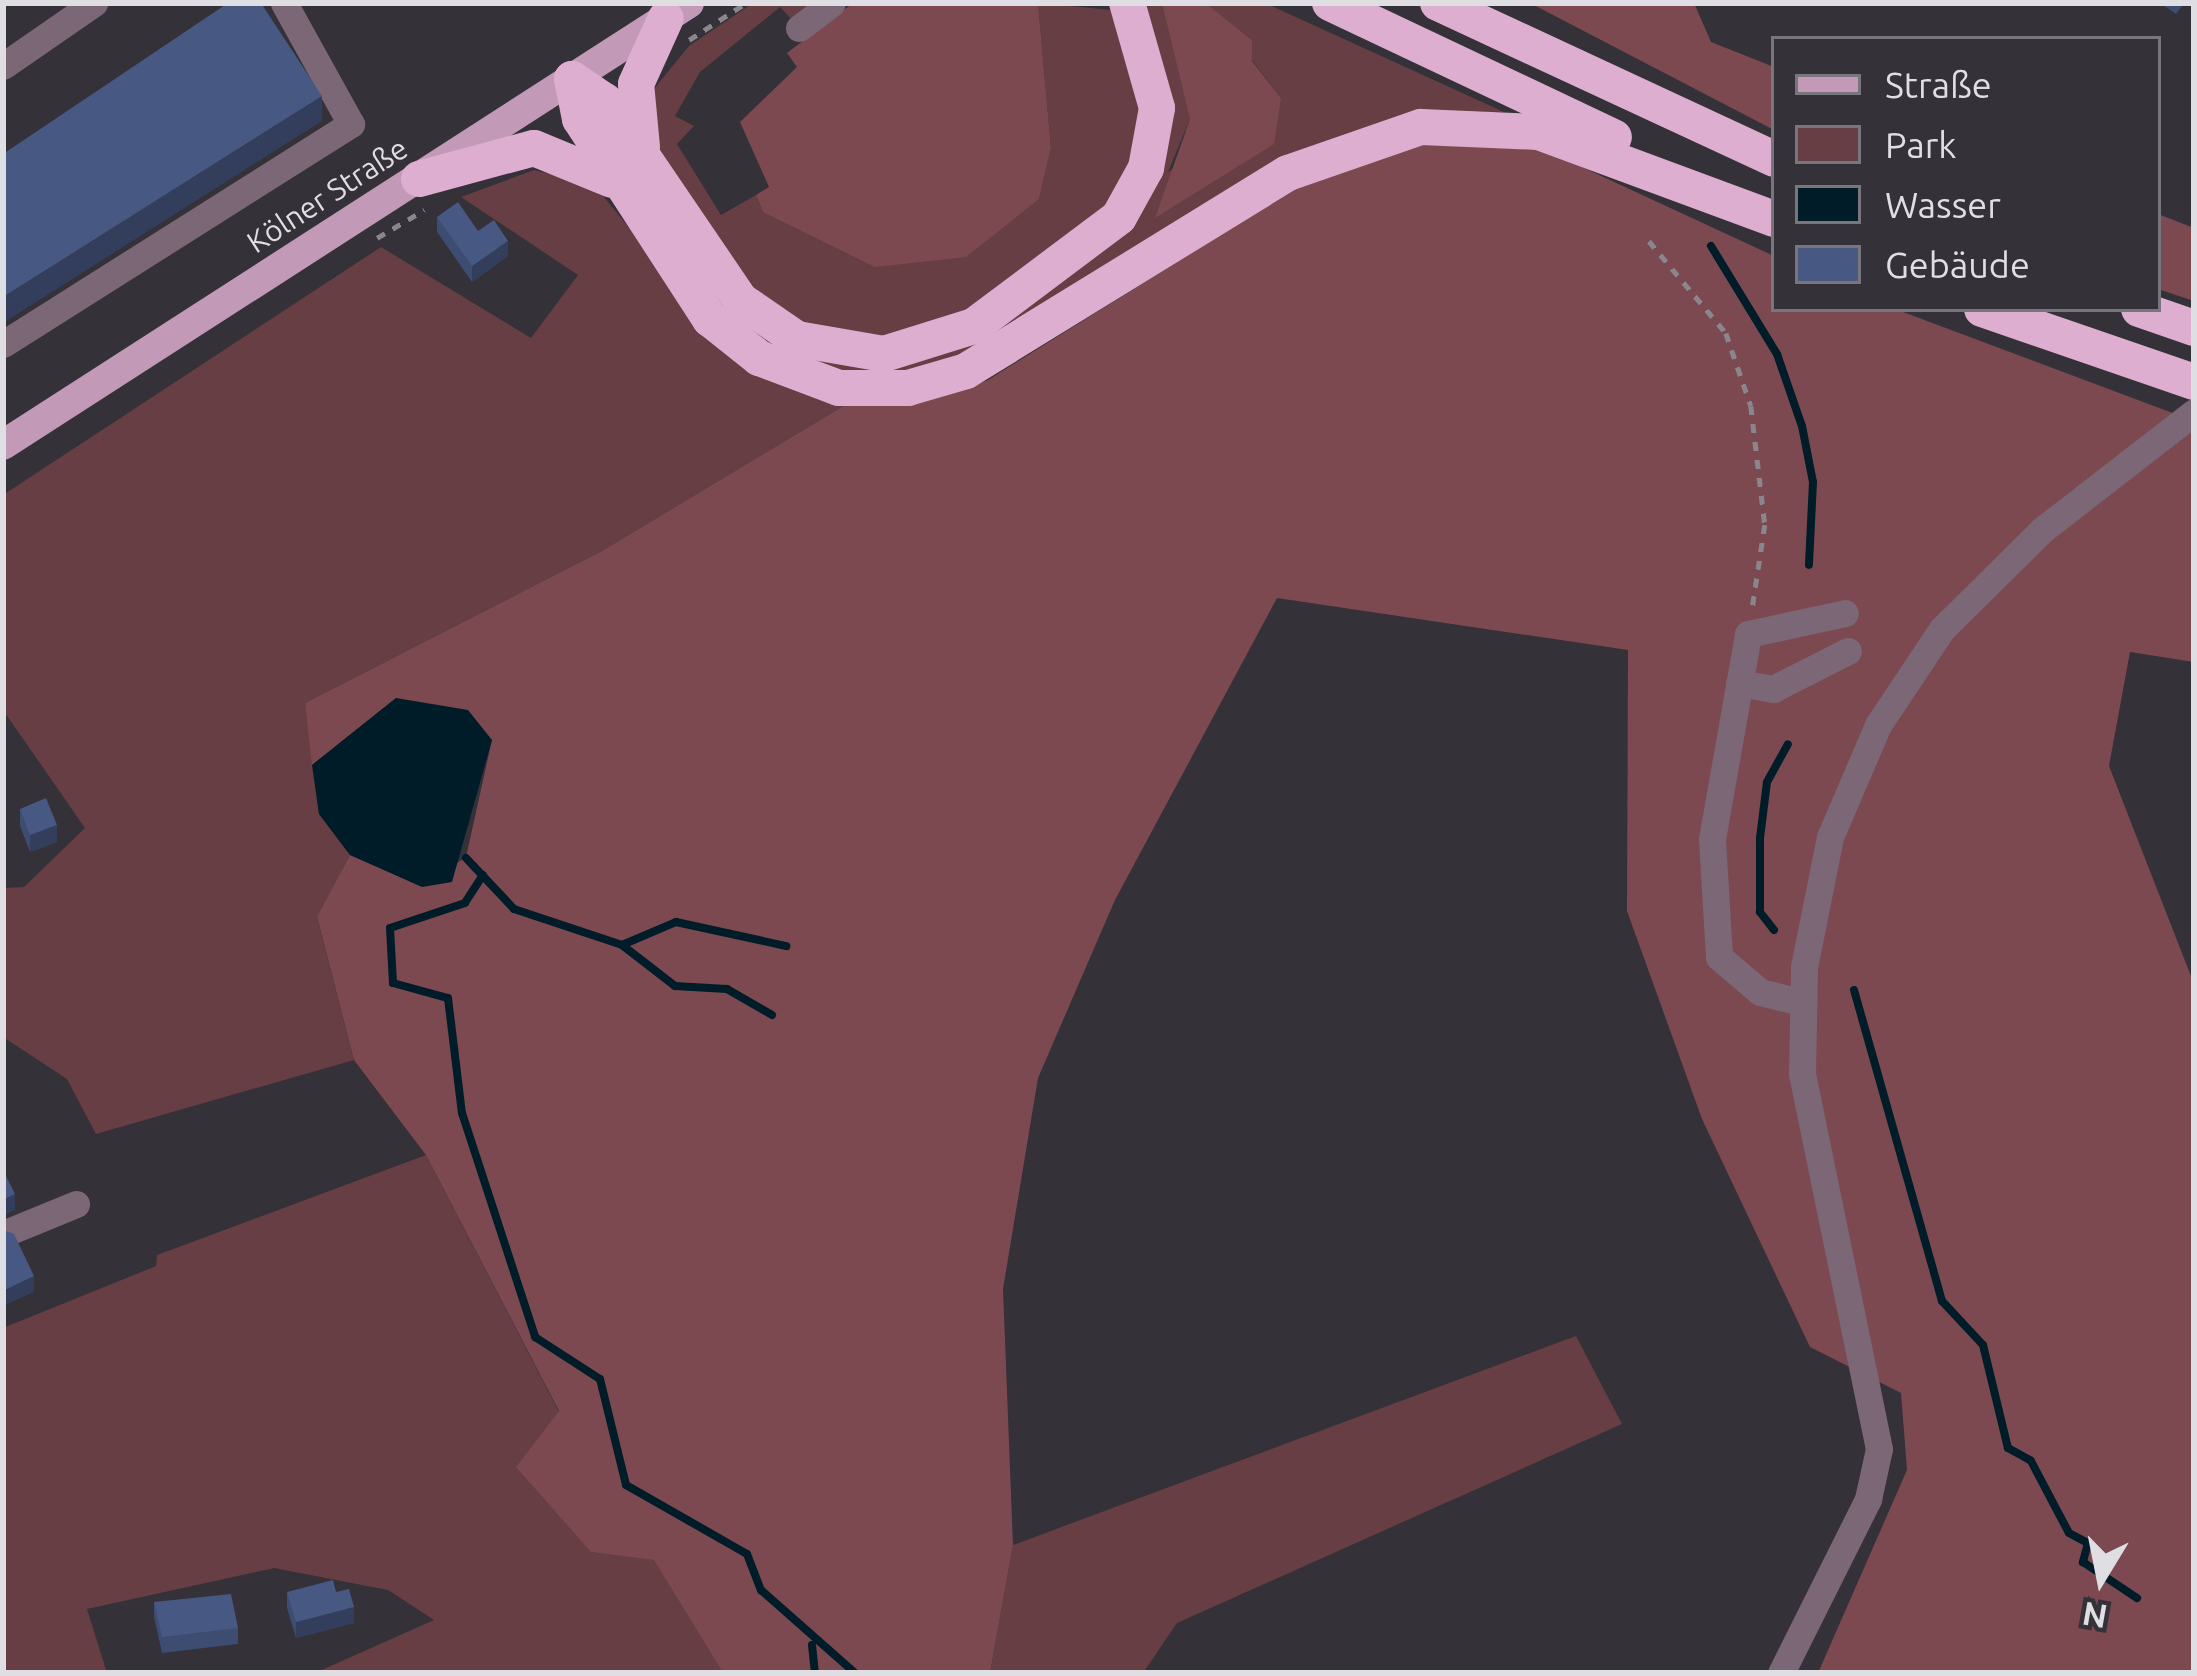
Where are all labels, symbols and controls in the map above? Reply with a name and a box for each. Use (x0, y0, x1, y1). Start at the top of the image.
legend (1771, 36, 2161, 312)
text: Straße (1885, 64, 1992, 105)
text: Park (1885, 124, 1957, 165)
street label: Kölner Straße (240, 130, 414, 260)
text: Wasser (1885, 184, 2001, 225)
text: Gebäude (1885, 244, 2030, 285)
north arrow (2041, 1520, 2161, 1640)
text: N (2079, 1596, 2110, 1636)

